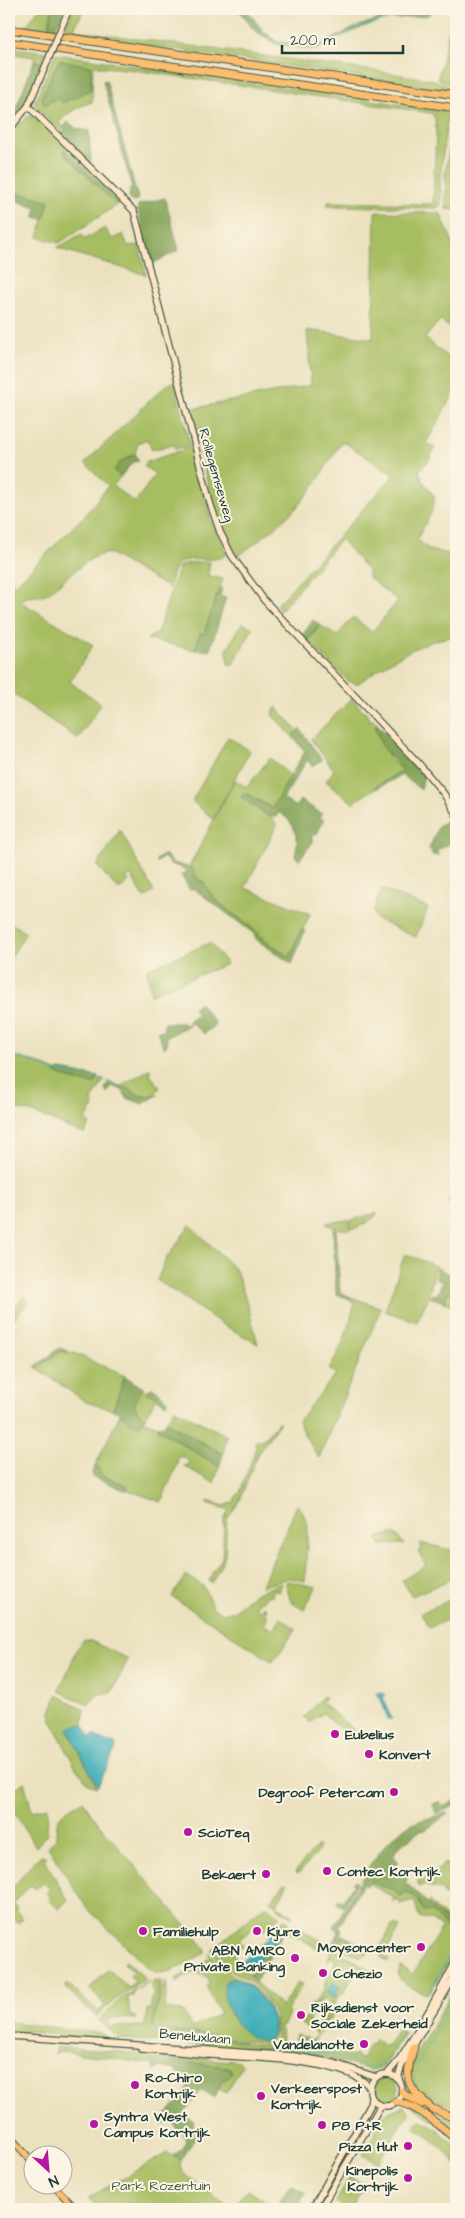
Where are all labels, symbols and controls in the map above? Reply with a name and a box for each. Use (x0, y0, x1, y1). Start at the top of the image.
scale bar (282, 22, 404, 54)
text: 200 m (290, 30, 336, 51)
street label: Rollegemseweg (193, 426, 239, 524)
place label: Eubelius (345, 1725, 394, 1745)
marker: Eubelius (329, 1728, 341, 1740)
place label: Konvert (379, 1745, 431, 1765)
marker: Konvert (363, 1748, 375, 1760)
place label: Degroof Petercam (258, 1783, 385, 1804)
marker: Degroof Petercam (388, 1786, 400, 1798)
place label: ScioTeq (197, 1823, 250, 1843)
marker: ScioTeq (182, 1826, 194, 1838)
place label: Contec Kortrijk (337, 1862, 441, 1882)
place label: Bekaert (202, 1865, 256, 1885)
marker: Contec Kortrijk (321, 1865, 333, 1877)
marker: Bekaert (260, 1868, 272, 1880)
place label: Familiehulp (153, 1922, 219, 1942)
place label: Kjure (267, 1922, 301, 1942)
marker: Familiehulp (137, 1925, 149, 1937)
marker: Kjure (251, 1925, 263, 1937)
place label: Moysoncenter (318, 1938, 411, 1958)
place label: ABN AMRO Private Banking (184, 1941, 286, 1978)
marker: Moysoncenter (415, 1941, 427, 1953)
marker: ABN AMRO Private Banking (289, 1952, 301, 1964)
place label: Cohezio (333, 1964, 382, 1984)
marker: Cohezio (317, 1967, 329, 1979)
place label: Rijksdienst voor Sociale Zekerheid (310, 1998, 428, 2034)
marker: Rijksdienst voor Sociale Zekerheid (295, 2009, 307, 2021)
street label: Beneluxlaan (158, 2024, 231, 2050)
place label: Vandelanotte (272, 2035, 354, 2055)
marker: Vandelanotte (358, 2038, 370, 2050)
place label: Ro-Chiro Kortrijk (145, 2068, 202, 2104)
marker: Ro-Chiro Kortrijk (129, 2079, 141, 2091)
place label: Verkeerspost Kortrijk (270, 2079, 362, 2115)
marker: Verkeerspost Kortrijk (255, 2090, 267, 2102)
place label: Syntra West Campus Kortrijk (103, 2107, 211, 2143)
place label: P8 P+R (332, 2116, 382, 2136)
marker: Syntra West Campus Kortrijk (88, 2118, 100, 2130)
marker: P8 P+R (316, 2119, 328, 2131)
place label: Pizza Hut (339, 2137, 398, 2157)
marker: Pizza Hut (402, 2140, 414, 2152)
north arrow (22, 2146, 72, 2196)
place label: Kinepolis Kortrijk (346, 2161, 398, 2197)
text: N (45, 2170, 62, 2192)
marker: Kinepolis Kortrijk (402, 2172, 414, 2184)
park label: Park Rozentuin (111, 2176, 211, 2196)

